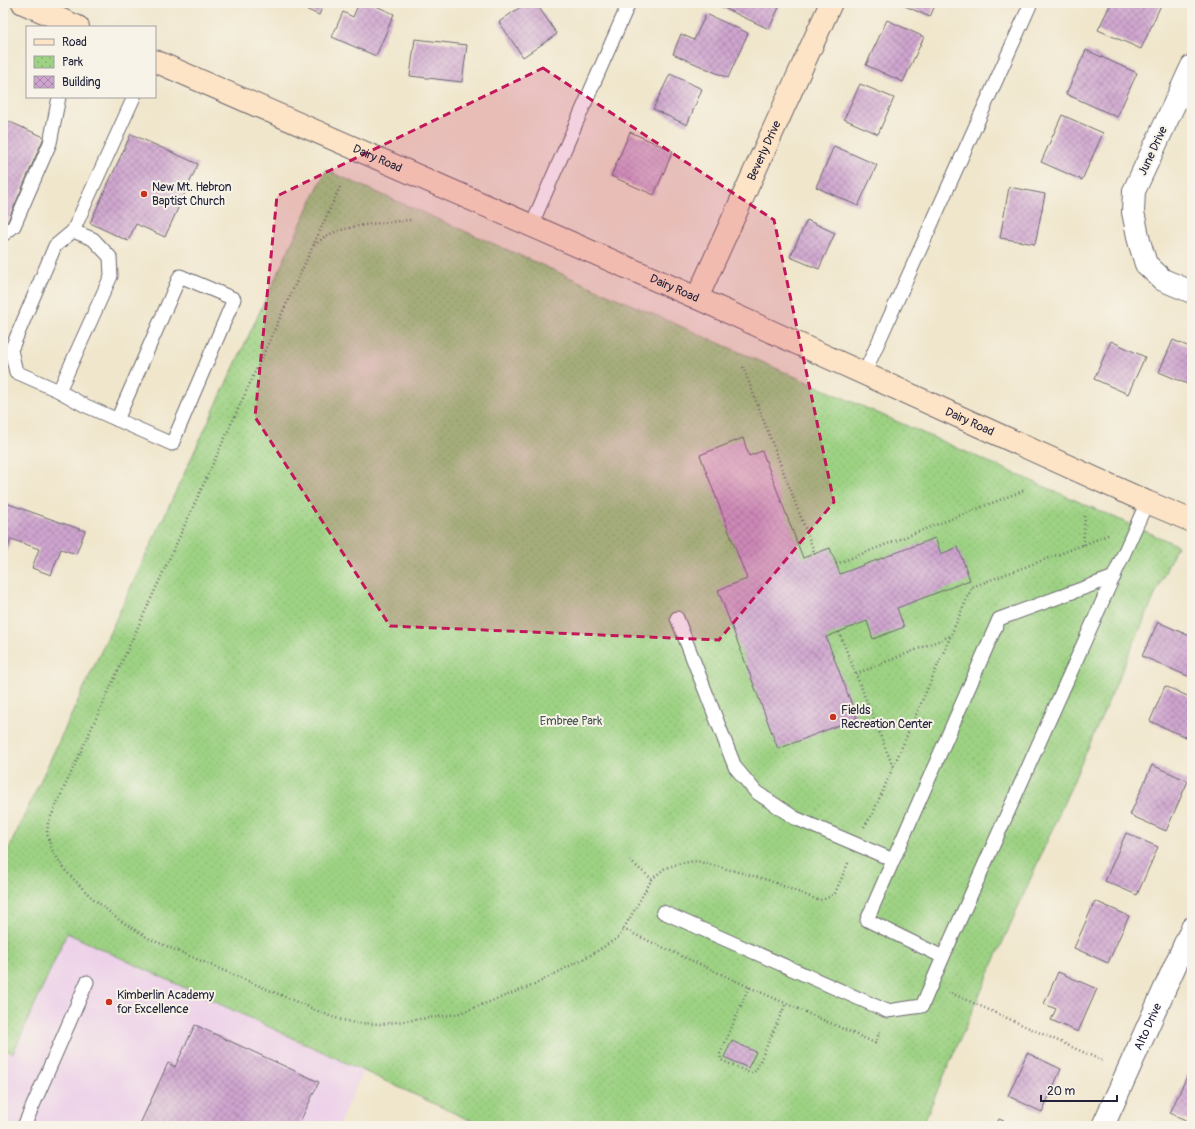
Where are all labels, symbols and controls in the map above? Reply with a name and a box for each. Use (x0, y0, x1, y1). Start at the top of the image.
legend (26, 26, 156, 98)
text: Road (62, 35, 87, 50)
text: Park (62, 55, 83, 70)
text: Building (62, 75, 101, 90)
street label: Beverly Drive (744, 118, 784, 183)
street label: June Drive (1135, 124, 1171, 178)
street label: Dairy Road (351, 141, 405, 176)
place label: New Mt. Hebron Baptist Church (152, 180, 232, 209)
marker: New Mt. Hebron Baptist Church (139, 189, 149, 199)
street label: Dairy Road (648, 271, 702, 306)
street label: Dairy Road (943, 404, 997, 439)
place label: Fields Recreation Center (841, 703, 933, 732)
marker: Fields Recreation Center (828, 712, 838, 722)
park label: Embree Park (540, 714, 602, 729)
place label: Kimberlin Academy for Excellence (117, 988, 214, 1017)
marker: Kimberlin Academy for Excellence (104, 997, 114, 1007)
street label: Alto Drive (1131, 1001, 1165, 1053)
scale bar (1041, 1077, 1117, 1103)
text: 20 m (1047, 1084, 1076, 1099)

